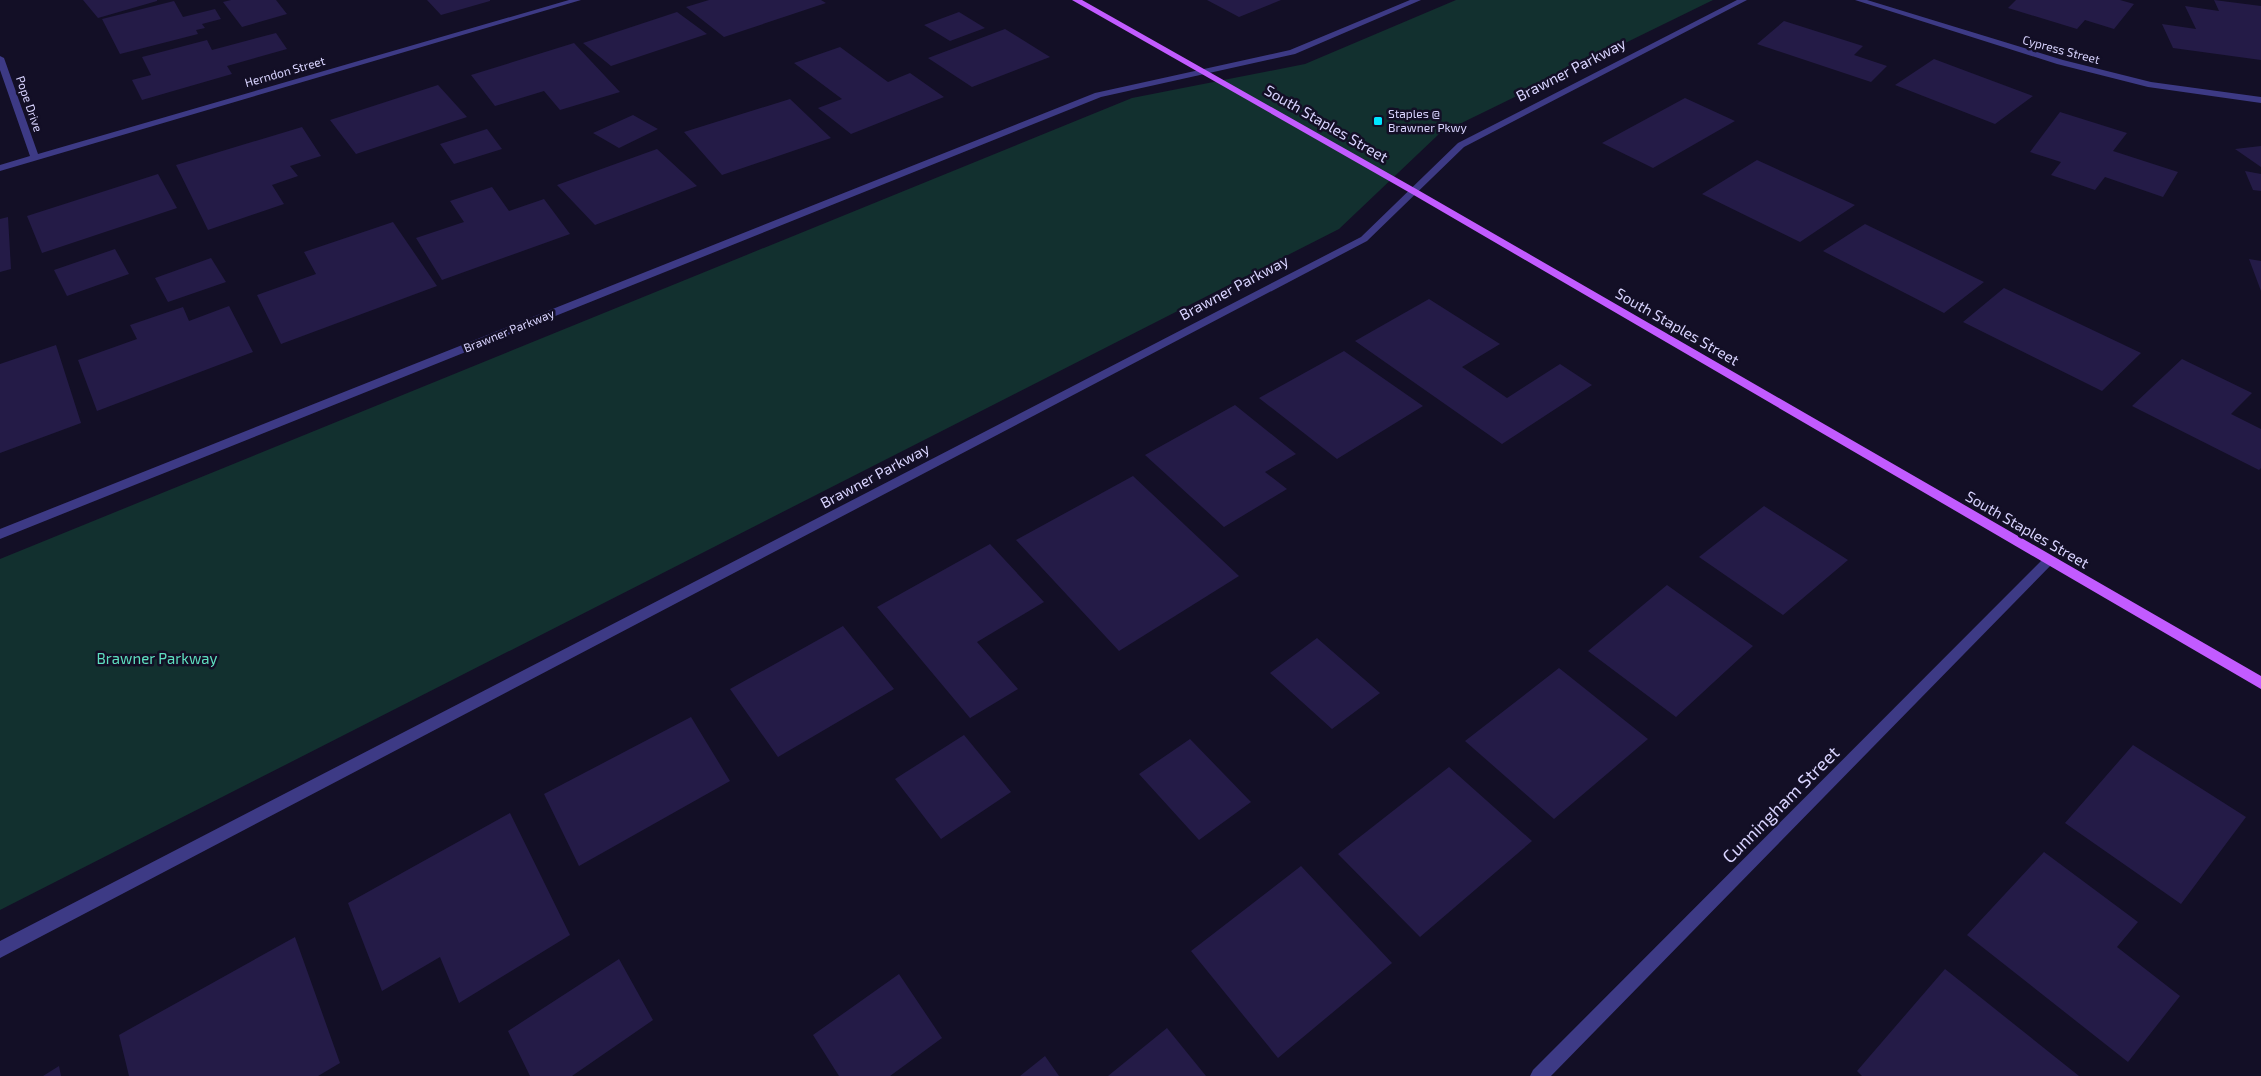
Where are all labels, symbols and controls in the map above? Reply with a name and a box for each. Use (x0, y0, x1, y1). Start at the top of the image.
street label: Cypress Street (2021, 32, 2102, 66)
street label: Brawner Parkway (1513, 34, 1629, 105)
street label: Herndon Street (243, 53, 327, 89)
street label: Pope Drive (14, 74, 46, 134)
street label: South Staples Street (1262, 80, 1392, 166)
place label: Staples @ Brawner Pkwy (1388, 106, 1467, 134)
marker: Staples @ Brawner Pkwy (1372, 115, 1384, 127)
street label: Brawner Parkway (1176, 251, 1291, 323)
street label: South Staples Street (1613, 283, 1743, 369)
street label: Brawner Parkway (461, 305, 557, 355)
street label: Brawner Parkway (817, 439, 932, 511)
street label: South Staples Street (1963, 486, 2093, 572)
park label: Brawner Parkway (97, 649, 218, 667)
street label: Cunningham Street (1717, 741, 1844, 867)

